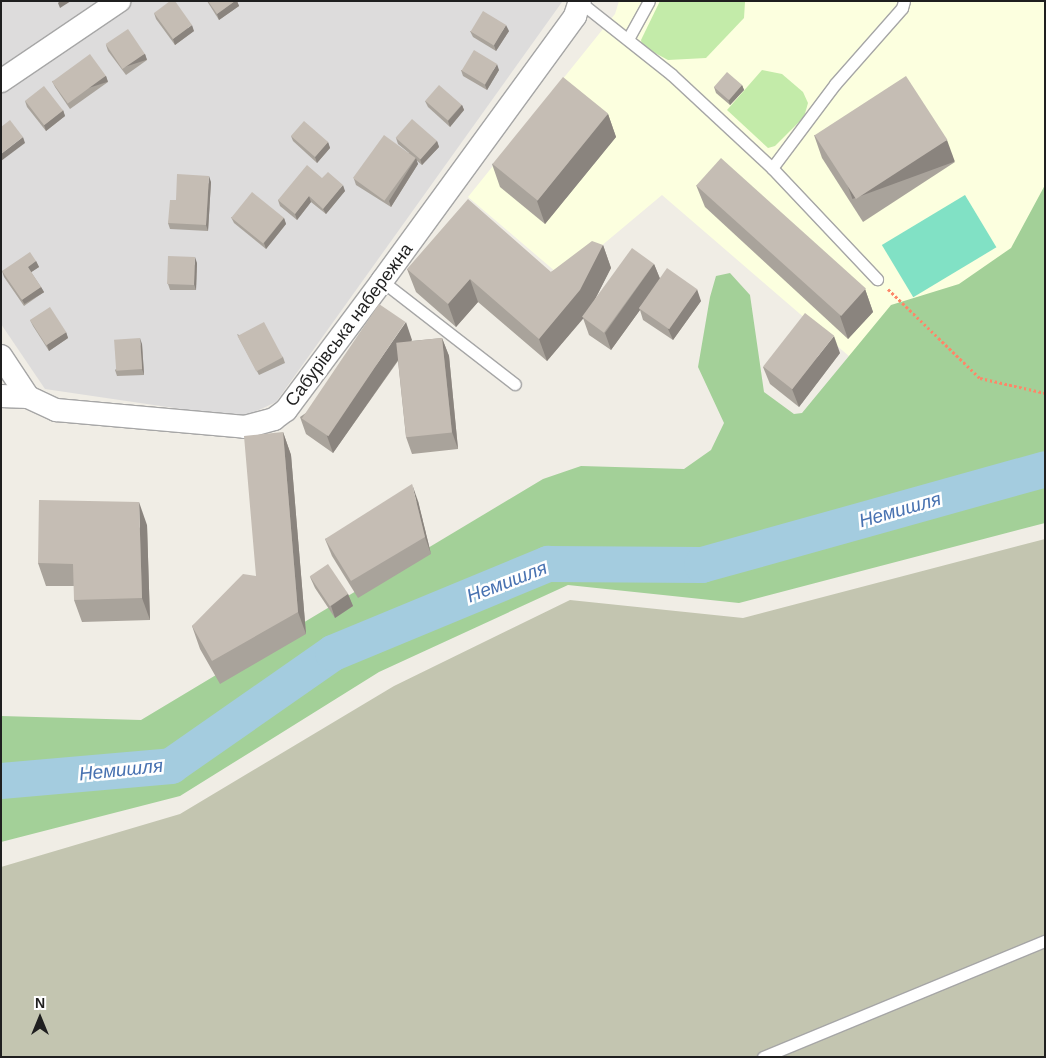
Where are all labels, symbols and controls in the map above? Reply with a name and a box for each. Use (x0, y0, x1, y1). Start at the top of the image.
street label: Сабурівська набережна (281, 239, 417, 411)
water label: Немишля (856, 487, 944, 533)
water label: Немишля (464, 556, 550, 608)
water label: Немишля (78, 754, 164, 786)
north arrow (15, 993, 65, 1043)
text: N (35, 995, 45, 1011)

